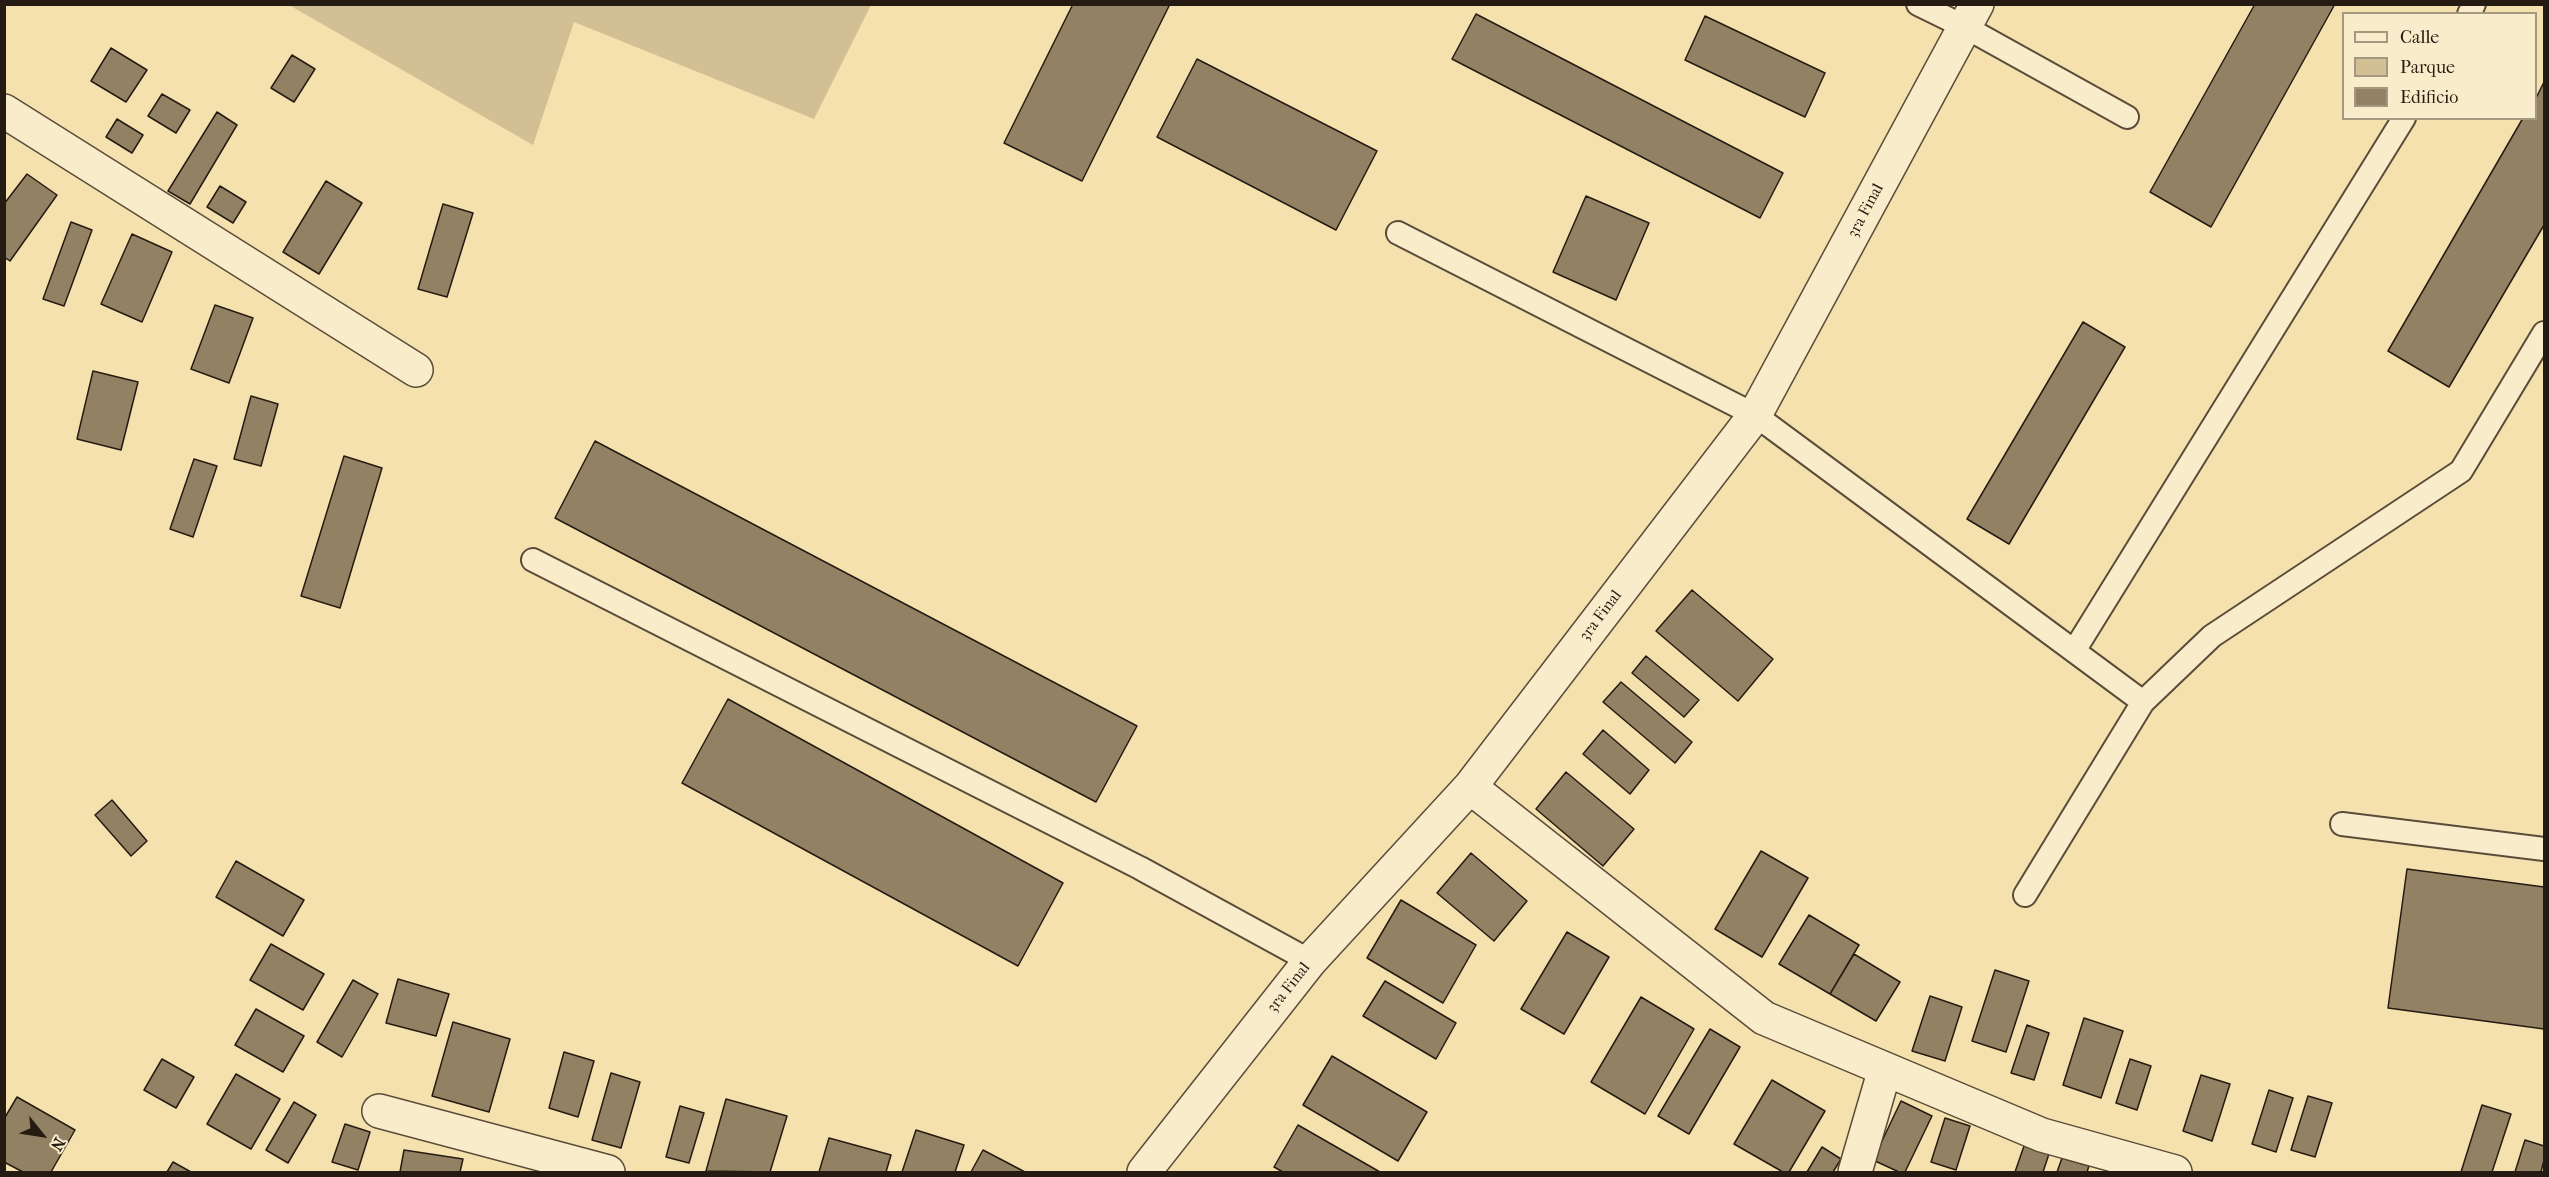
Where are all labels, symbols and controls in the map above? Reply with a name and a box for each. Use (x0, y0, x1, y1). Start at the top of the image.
legend (2342, 12, 2537, 120)
text: Calle (2400, 27, 2439, 48)
text: Parque (2400, 57, 2455, 78)
text: Edificio (2400, 87, 2458, 108)
street label: 3ra Final (1844, 181, 1888, 241)
street label: 3ra Final (1576, 587, 1626, 645)
street label: 3ra Final (1263, 959, 1315, 1017)
north arrow (12, 1105, 72, 1165)
text: N (47, 1134, 69, 1154)

